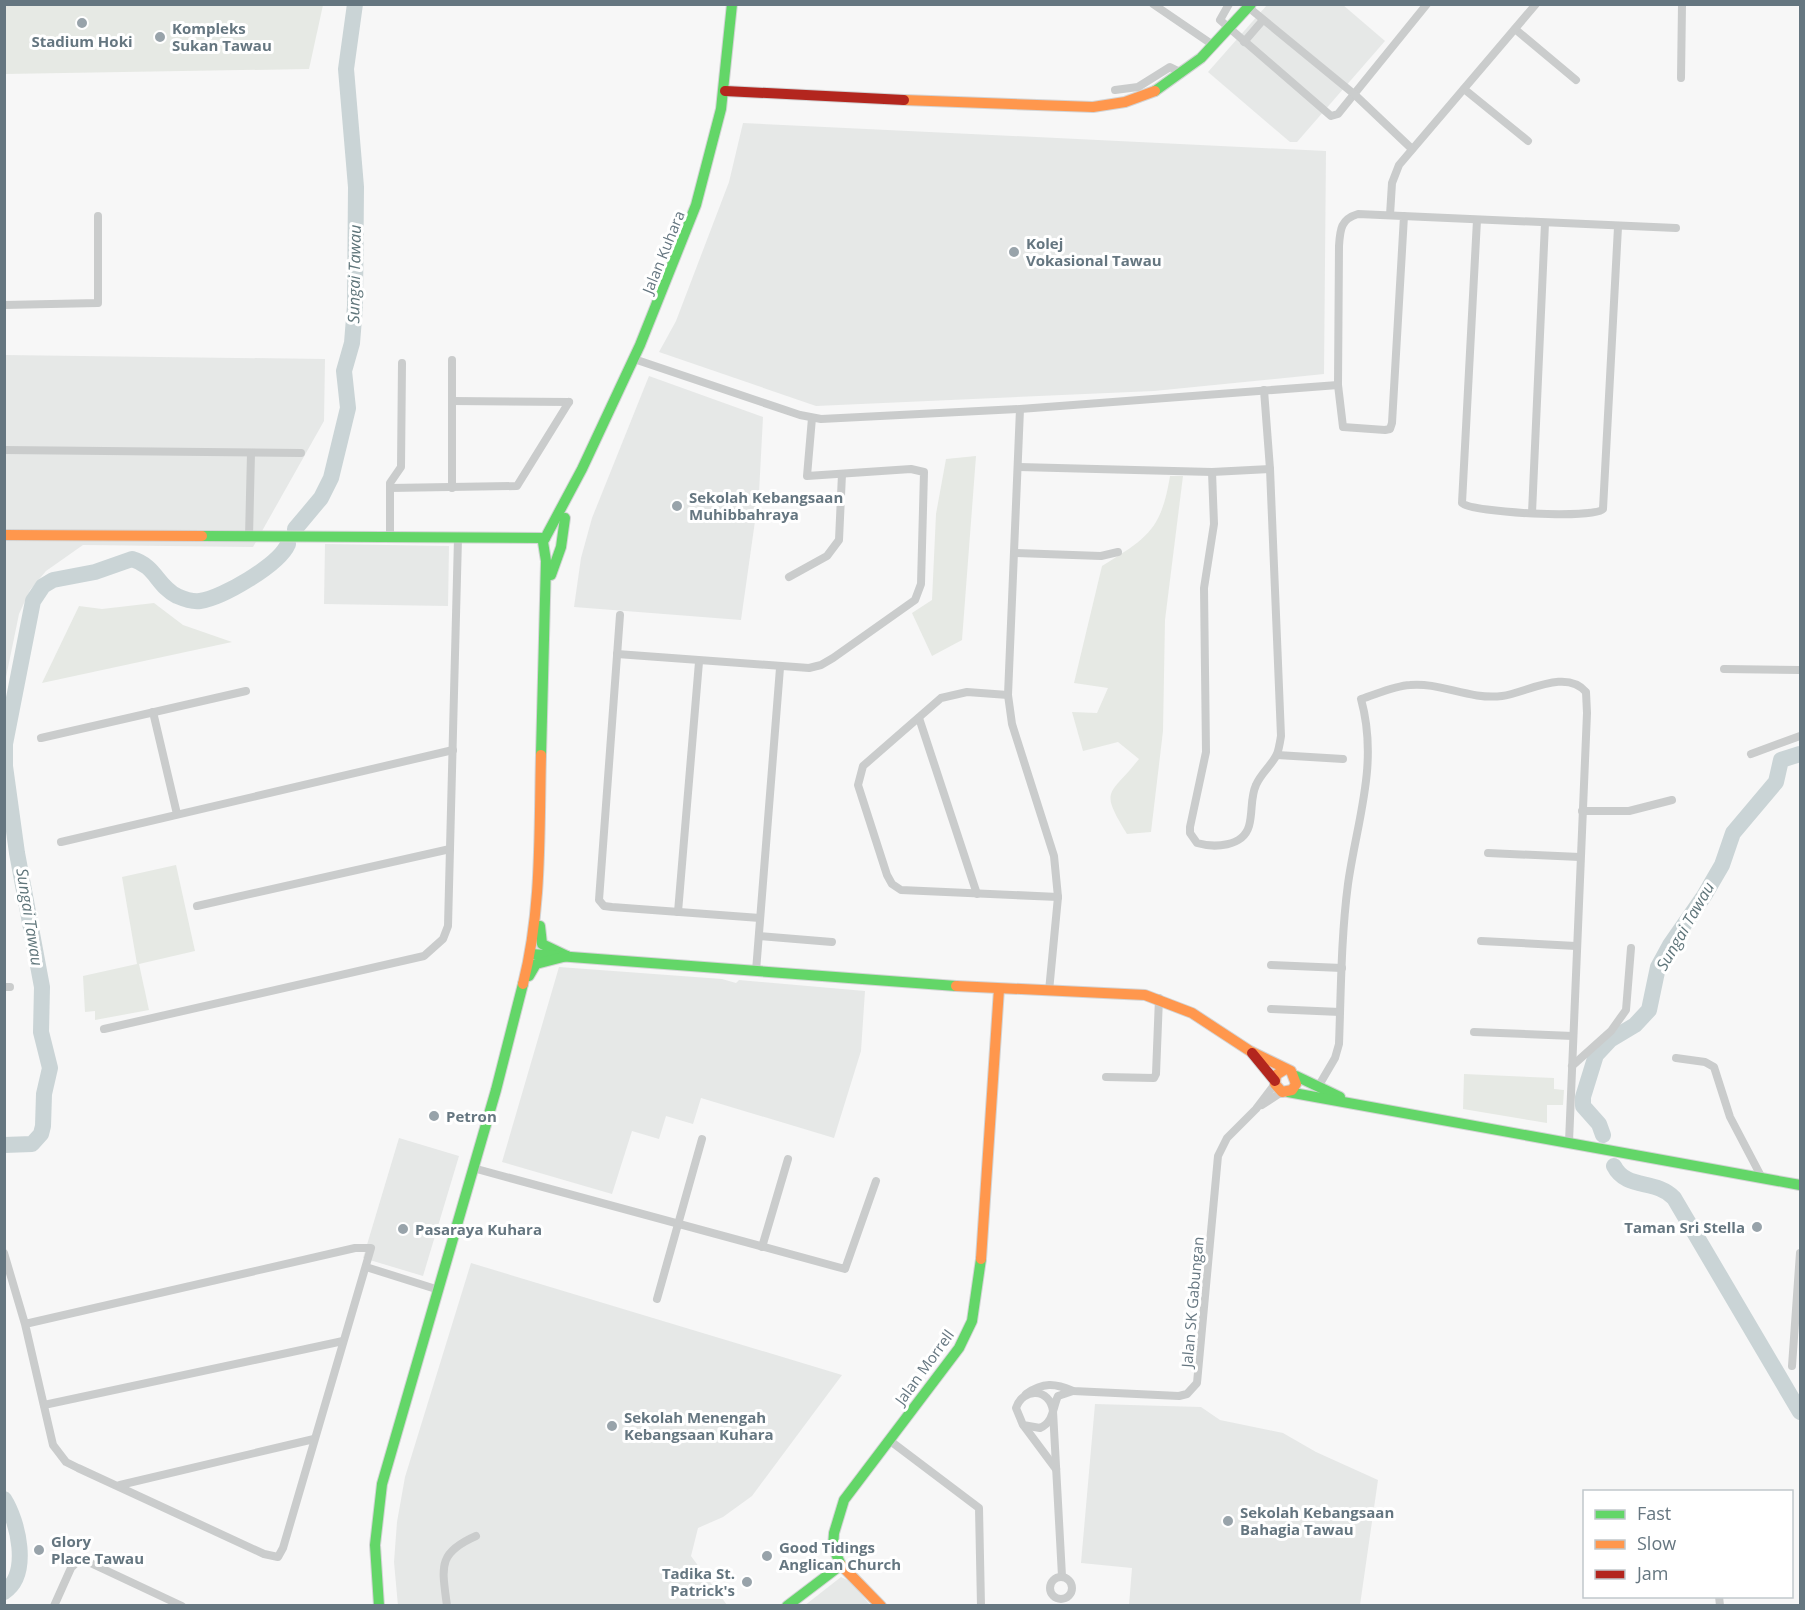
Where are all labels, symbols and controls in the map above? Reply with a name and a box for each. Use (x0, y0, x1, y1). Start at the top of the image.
marker: Stadium Hoki (75, 16, 89, 30)
place label: Kompleks Sukan Tawau (172, 18, 272, 55)
marker: Kompleks Sukan Tawau (153, 30, 167, 44)
place label: Stadium Hoki (31, 31, 133, 51)
street label: Jalan Kuhara (637, 207, 689, 298)
water label: Sungai Tawau (342, 224, 366, 324)
place label: Kolej Vokasional Tawau (1026, 233, 1162, 270)
marker: Kolej Vokasional Tawau (1007, 245, 1021, 259)
place label: Sekolah Kebangsaan Muhibbahraya (689, 487, 843, 524)
marker: Sekolah Kebangsaan Muhibbahraya (670, 499, 684, 513)
water label: Sungai Tawau (11, 866, 49, 968)
water label: Sungai Tawau (1651, 878, 1719, 974)
place label: Petron (446, 1106, 497, 1126)
marker: Petron (427, 1109, 441, 1123)
place label: Taman Sri Stella (1624, 1217, 1745, 1237)
place label: Pasaraya Kuhara (415, 1219, 542, 1239)
marker: Taman Sri Stella (1750, 1220, 1764, 1234)
marker: Pasaraya Kuhara (396, 1222, 410, 1236)
street label: Jalan SK Gabungan (1176, 1236, 1208, 1370)
street label: Jalan Morrell (889, 1325, 958, 1410)
place label: Sekolah Menengah Kebangsaan Kuhara (624, 1407, 774, 1444)
marker: Sekolah Menengah Kebangsaan Kuhara (605, 1419, 619, 1433)
legend (1583, 1490, 1793, 1598)
text: Fast (1637, 1501, 1671, 1525)
place label: Sekolah Kebangsaan Bahagia Tawau (1240, 1502, 1394, 1539)
marker: Sekolah Kebangsaan Bahagia Tawau (1221, 1514, 1235, 1528)
place label: Glory Place Tawau (51, 1531, 144, 1568)
text: Slow (1637, 1531, 1676, 1555)
place label: Good Tidings Anglican Church (779, 1537, 901, 1574)
marker: Glory Place Tawau (32, 1543, 46, 1557)
marker: Good Tidings Anglican Church (760, 1549, 774, 1563)
text: Jam (1635, 1561, 1669, 1585)
place label: Tadika St. Patrick's (662, 1563, 735, 1600)
marker: Tadika St. Patrick's (740, 1575, 754, 1589)

